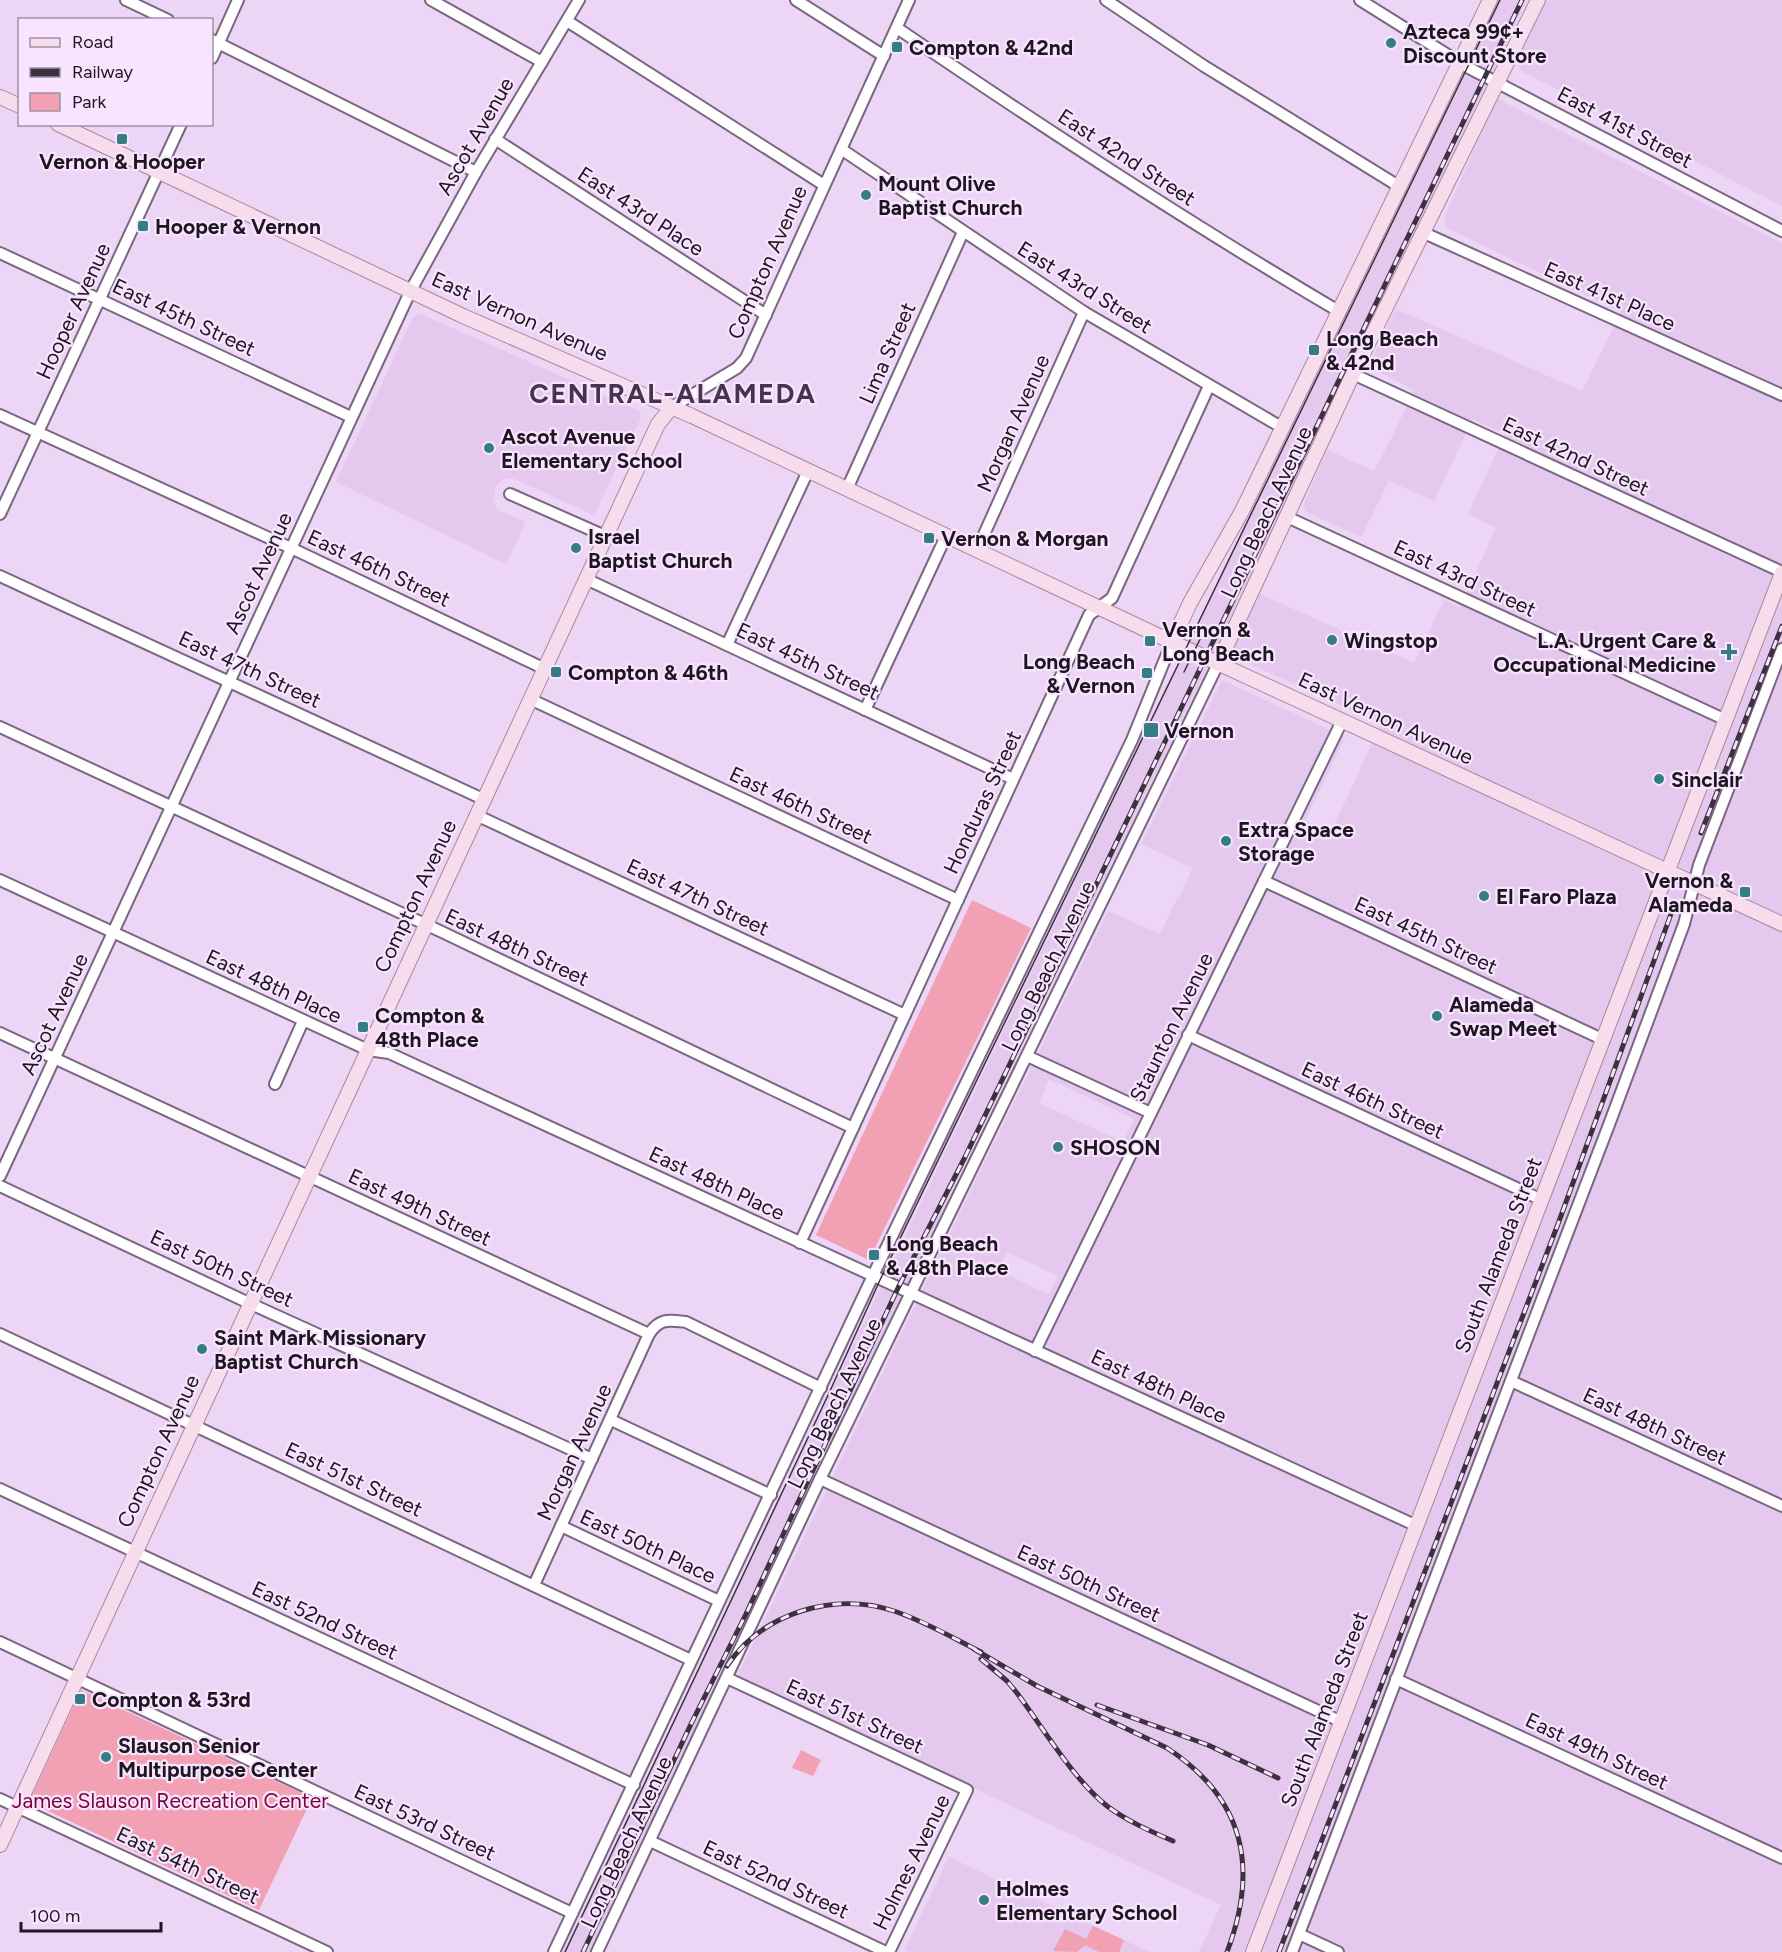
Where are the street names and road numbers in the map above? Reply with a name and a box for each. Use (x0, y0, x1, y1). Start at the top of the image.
street label: Ascot Avenue (431, 73, 519, 199)
street label: East 41st Street (1553, 81, 1697, 173)
street label: East 42nd Street (1054, 103, 1200, 211)
street label: East 43rd Place (573, 161, 709, 261)
street label: Compton Avenue (722, 181, 812, 343)
street label: East 43rd Street (1013, 236, 1157, 338)
street label: Hooper Avenue (31, 239, 115, 383)
street label: East 41st Place (1541, 256, 1679, 336)
street label: East Vernon Avenue (428, 266, 612, 366)
street label: East 45th Street (109, 273, 259, 361)
street label: Lima Street (854, 298, 920, 408)
street label: Morgan Avenue (971, 350, 1055, 496)
street label: East 42nd Street (1499, 411, 1653, 501)
street label: Long Beach Avenue (1215, 422, 1317, 602)
street label: Ascot Avenue (219, 508, 297, 638)
street label: East 46th Street (304, 524, 454, 612)
street label: East 43rd Street (1390, 534, 1540, 622)
street label: East 45th Street (733, 617, 883, 705)
street label: East 47th Street (175, 625, 325, 713)
street label: East Vernon Avenue (1295, 666, 1477, 770)
street label: Honduras Street (938, 726, 1026, 878)
street label: East 46th Street (726, 761, 876, 849)
street label: Compton Avenue (369, 816, 461, 976)
street label: East 47th Street (623, 853, 773, 941)
street label: Long Beach Avenue (996, 877, 1100, 1055)
street label: East 45th Street (1351, 891, 1501, 979)
street label: East 48th Street (441, 903, 593, 991)
street label: East 48th Place (202, 944, 346, 1028)
street label: Staunton Avenue (1124, 948, 1218, 1106)
street label: Ascot Avenue (15, 949, 93, 1079)
street label: East 46th Street (1298, 1056, 1448, 1144)
street label: East 48th Place (645, 1141, 789, 1225)
street label: South Alameda Street (1449, 1154, 1547, 1356)
street label: East 49th Street (345, 1163, 495, 1251)
street label: East 50th Street (146, 1224, 298, 1312)
street label: Long Beach Avenue (782, 1314, 886, 1492)
street label: East 48th Place (1087, 1344, 1231, 1428)
street label: Compton Avenue (112, 1371, 204, 1531)
street label: Morgan Avenue (531, 1380, 617, 1524)
street label: East 48th Street (1579, 1382, 1731, 1470)
street label: East 51st Street (281, 1436, 427, 1522)
street label: East 50th Place (576, 1504, 720, 1588)
street label: East 50th Street (1013, 1539, 1165, 1627)
street label: East 52nd Street (248, 1575, 402, 1665)
street label: South Alameda Street (1275, 1608, 1373, 1810)
street label: East 51st Street (782, 1673, 928, 1759)
street label: East 49th Street (1522, 1707, 1672, 1795)
street label: Long Beach Avenue (575, 1752, 677, 1932)
street label: East 53rd Street (350, 1778, 500, 1866)
street label: Holmes Avenue (867, 1790, 955, 1934)
street label: East 54th Street (113, 1821, 263, 1909)
street label: East 52nd Street (699, 1834, 853, 1924)

